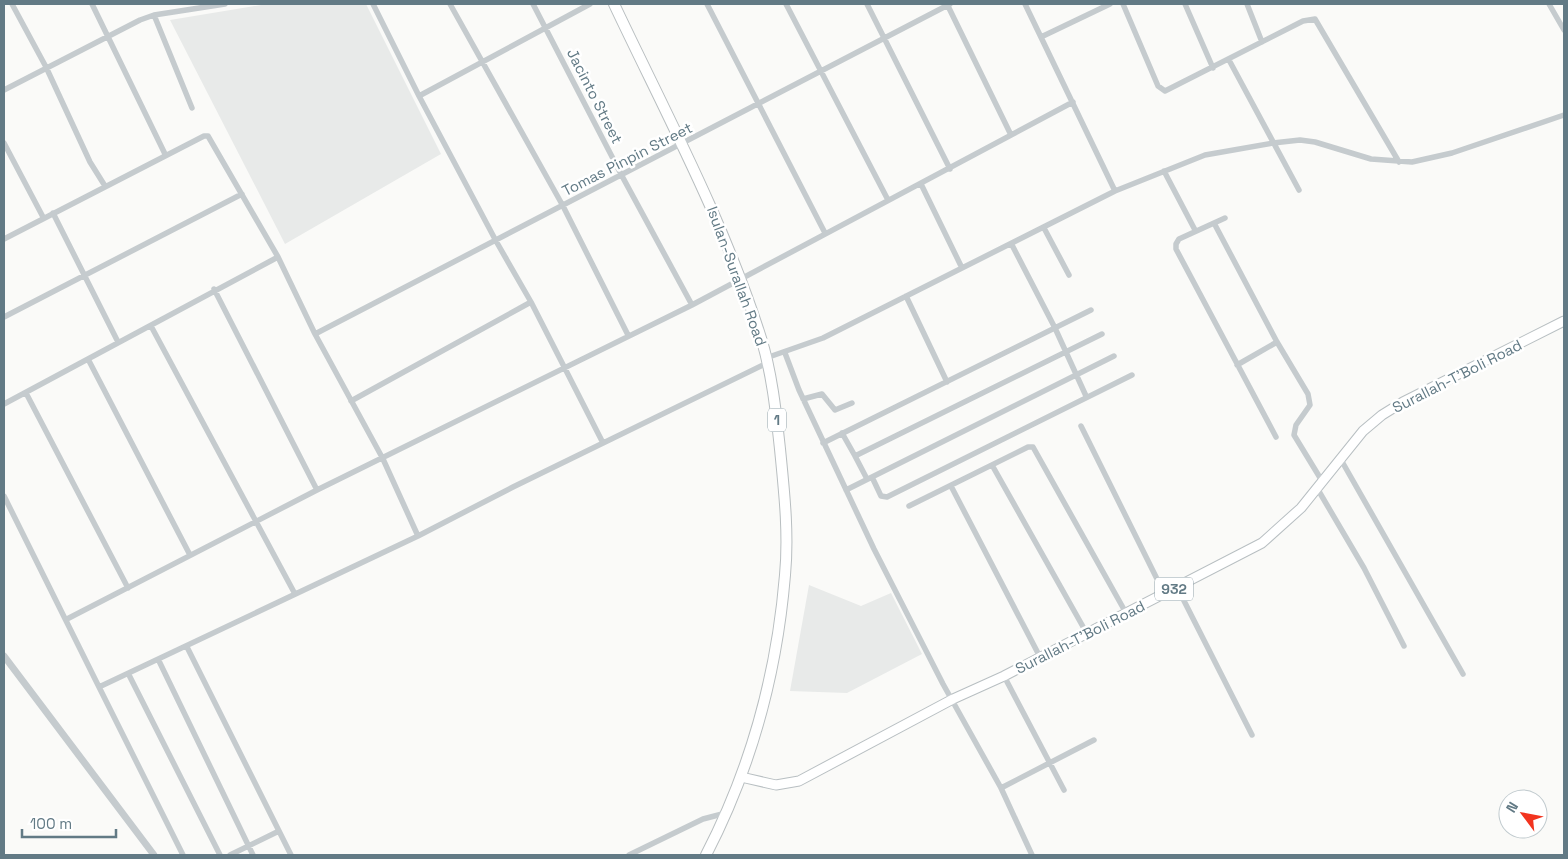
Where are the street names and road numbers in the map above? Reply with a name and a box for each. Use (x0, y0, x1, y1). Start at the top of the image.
street label: Jacinto Street (563, 45, 627, 147)
street label: Tomas Pinpin Street (559, 118, 696, 200)
street label: Isulan-Surallah Road (703, 204, 771, 348)
street label: Surallah-T'Boli Road (1389, 335, 1525, 417)
road number: 1 (768, 408, 786, 432)
road number: 932 (1155, 578, 1193, 600)
street label: Surallah-T'Boli Road (1012, 596, 1148, 678)

